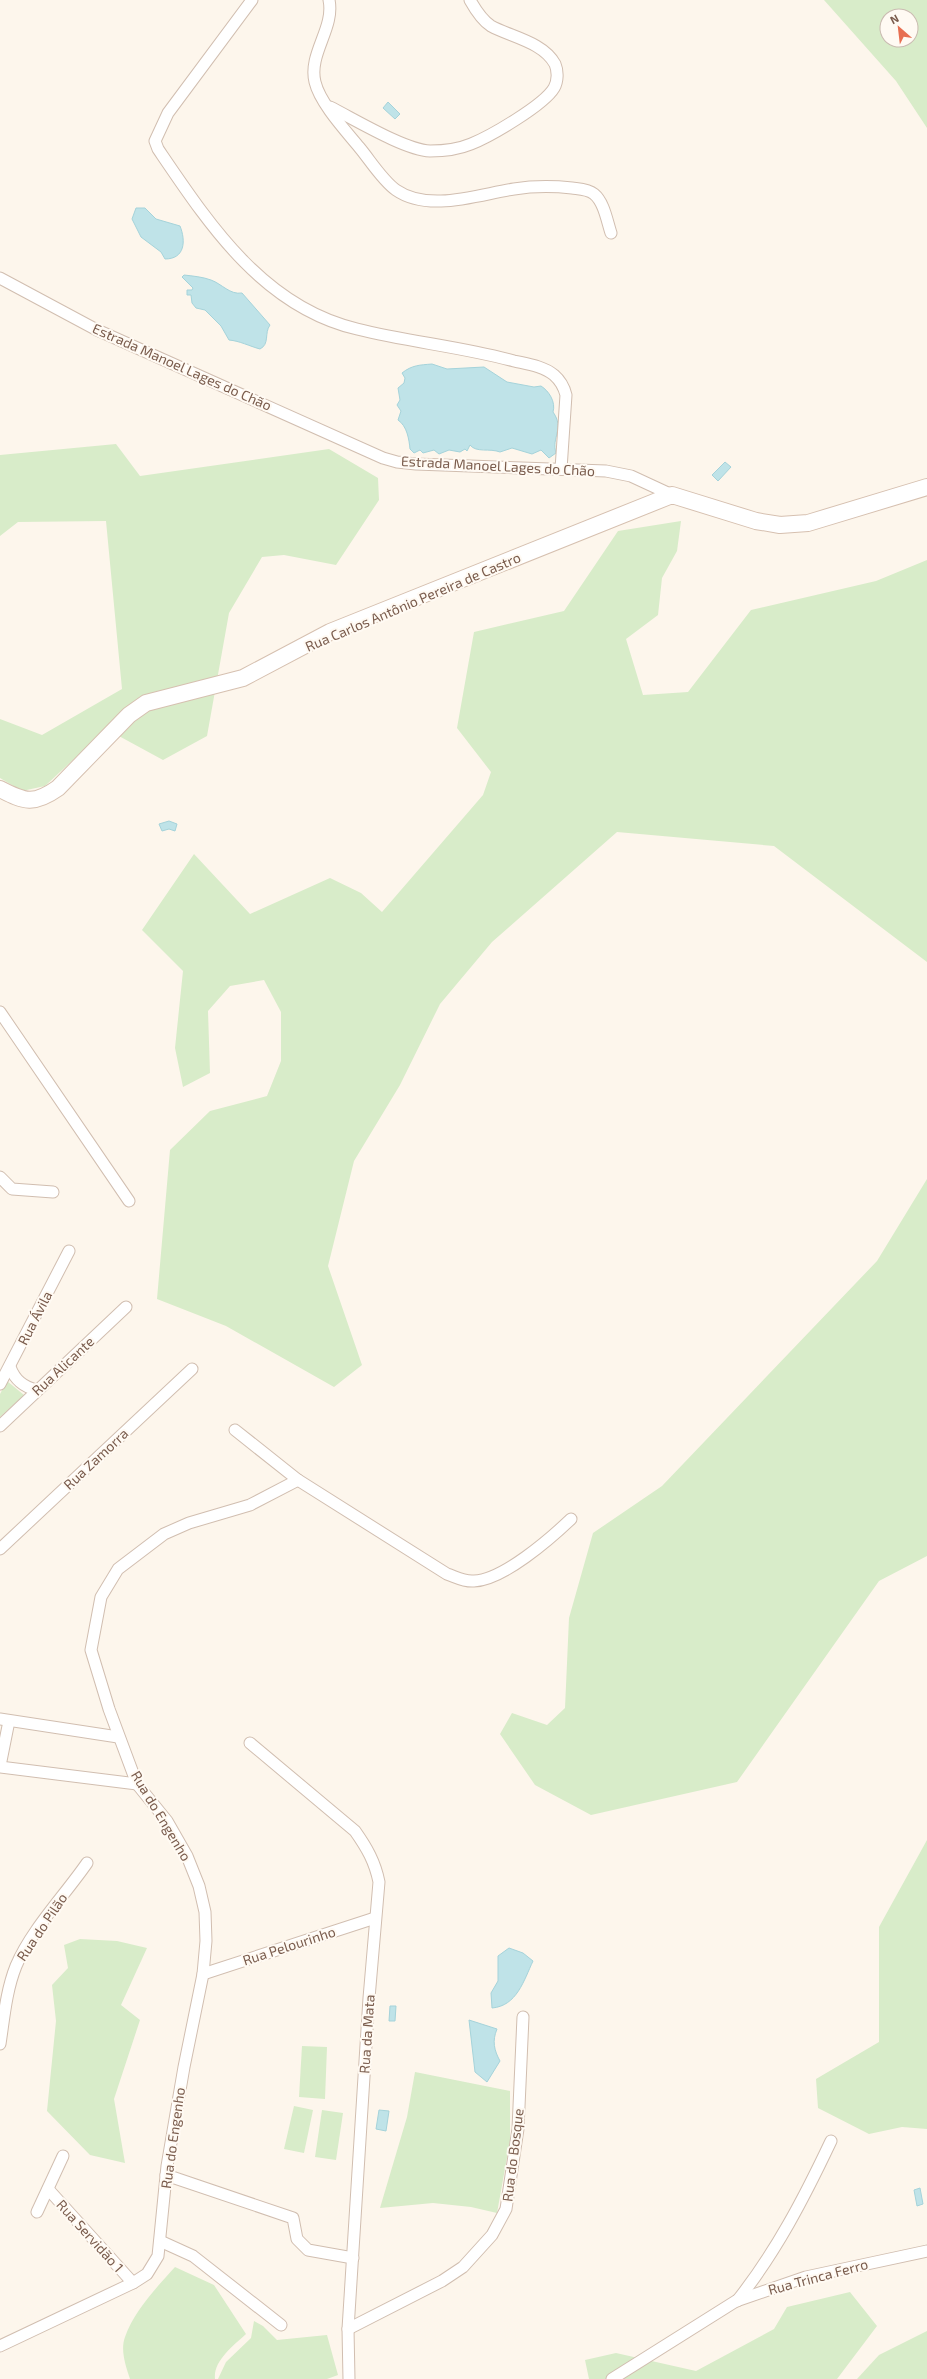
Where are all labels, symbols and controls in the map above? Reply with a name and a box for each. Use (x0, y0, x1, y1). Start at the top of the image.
north arrow (879, 8, 919, 48)
text: N (888, 11, 901, 26)
street label: Estrada Manoel Lages do Chão (90, 319, 274, 414)
street label: Estrada Manoel Lages do Chão (401, 452, 595, 479)
street label: Rua Carlos Antônio Pereira de Castro (303, 548, 523, 655)
street label: Rua Ávila (14, 1288, 55, 1348)
street label: Rua Alicante (28, 1332, 97, 1399)
street label: Rua Zamorra (60, 1424, 132, 1493)
street label: Rua do Engenho (128, 1768, 195, 1864)
street label: Rua do Pilão (13, 1890, 70, 1964)
street label: Rua Pelourinho (240, 1923, 337, 1969)
street label: Rua da Mata (355, 1994, 378, 2074)
street label: Rua do Engenho (157, 2086, 188, 2190)
street label: Rua do Bosque (498, 2107, 527, 2203)
street label: Rua Servidão 1 (53, 2196, 127, 2275)
street label: Rua Trinca Ferro (766, 2255, 870, 2298)

